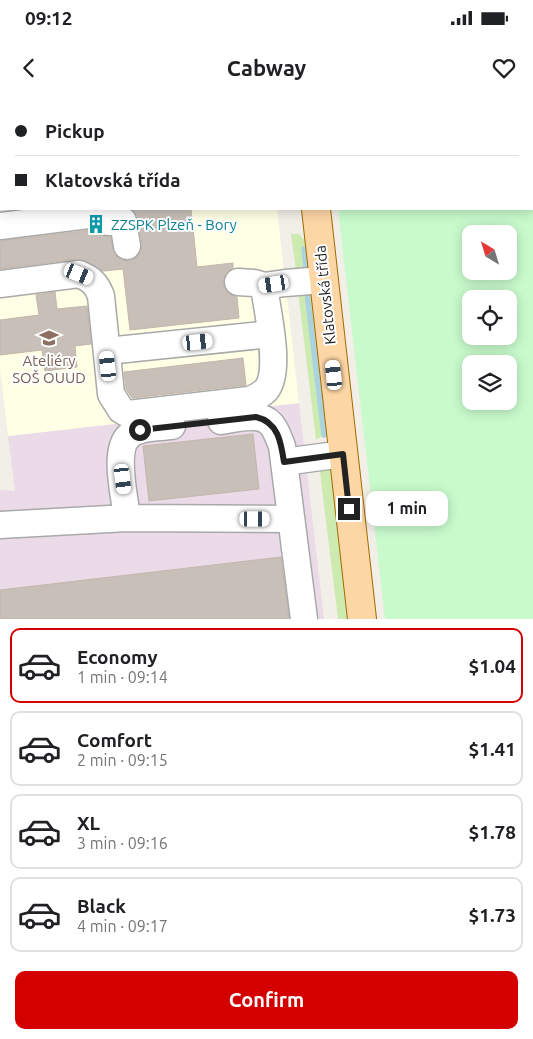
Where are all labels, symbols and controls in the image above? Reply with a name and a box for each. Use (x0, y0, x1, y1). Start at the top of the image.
text: 09:12 (25, 7, 73, 29)
icon: back (15, 54, 43, 82)
icon: heart (490, 54, 518, 82)
text: Cabway (227, 55, 306, 80)
text: Pickup (45, 120, 105, 142)
text: Klatovská třída (45, 169, 181, 191)
building icon: ZZSPK Plzeň - Bory (85, 213, 107, 235)
place label: ZZSPK Plzeň - Bory (111, 216, 237, 233)
north arrow (462, 225, 518, 280)
map controls (462, 225, 517, 410)
street label: Klatovská třída (311, 245, 339, 345)
car (62, 261, 95, 287)
car (258, 274, 289, 294)
button: locate (462, 290, 517, 345)
school or university icon: Ateliéry SOŠ OUUD (38, 327, 60, 349)
car (182, 333, 213, 351)
car (98, 350, 117, 382)
place label: Ateliéry SOŠ OUUD (12, 352, 86, 386)
button: layers (462, 355, 517, 410)
car (324, 359, 343, 391)
route start (129, 419, 151, 441)
car (113, 463, 132, 495)
callout: 1 min (366, 492, 449, 526)
route end (338, 498, 360, 520)
text: 1 min (387, 499, 427, 517)
car (240, 512, 270, 527)
icon: car (17, 643, 62, 688)
text: Economy (77, 646, 158, 668)
text: $1.04 (468, 655, 516, 677)
text: 1 min · 09:14 (77, 668, 168, 686)
icon: car (17, 726, 62, 771)
text: Comfort (77, 729, 152, 751)
text: $1.41 (468, 738, 516, 760)
text: 2 min · 09:15 (77, 751, 168, 769)
icon: car (17, 809, 62, 854)
text: XL (77, 812, 100, 834)
text: $1.78 (468, 821, 516, 843)
text: 3 min · 09:16 (77, 834, 168, 852)
icon: car (17, 892, 62, 937)
text: Black (77, 895, 126, 917)
text: $1.73 (468, 904, 516, 926)
text: 4 min · 09:17 (77, 917, 168, 935)
button: Confirm (15, 971, 518, 1029)

